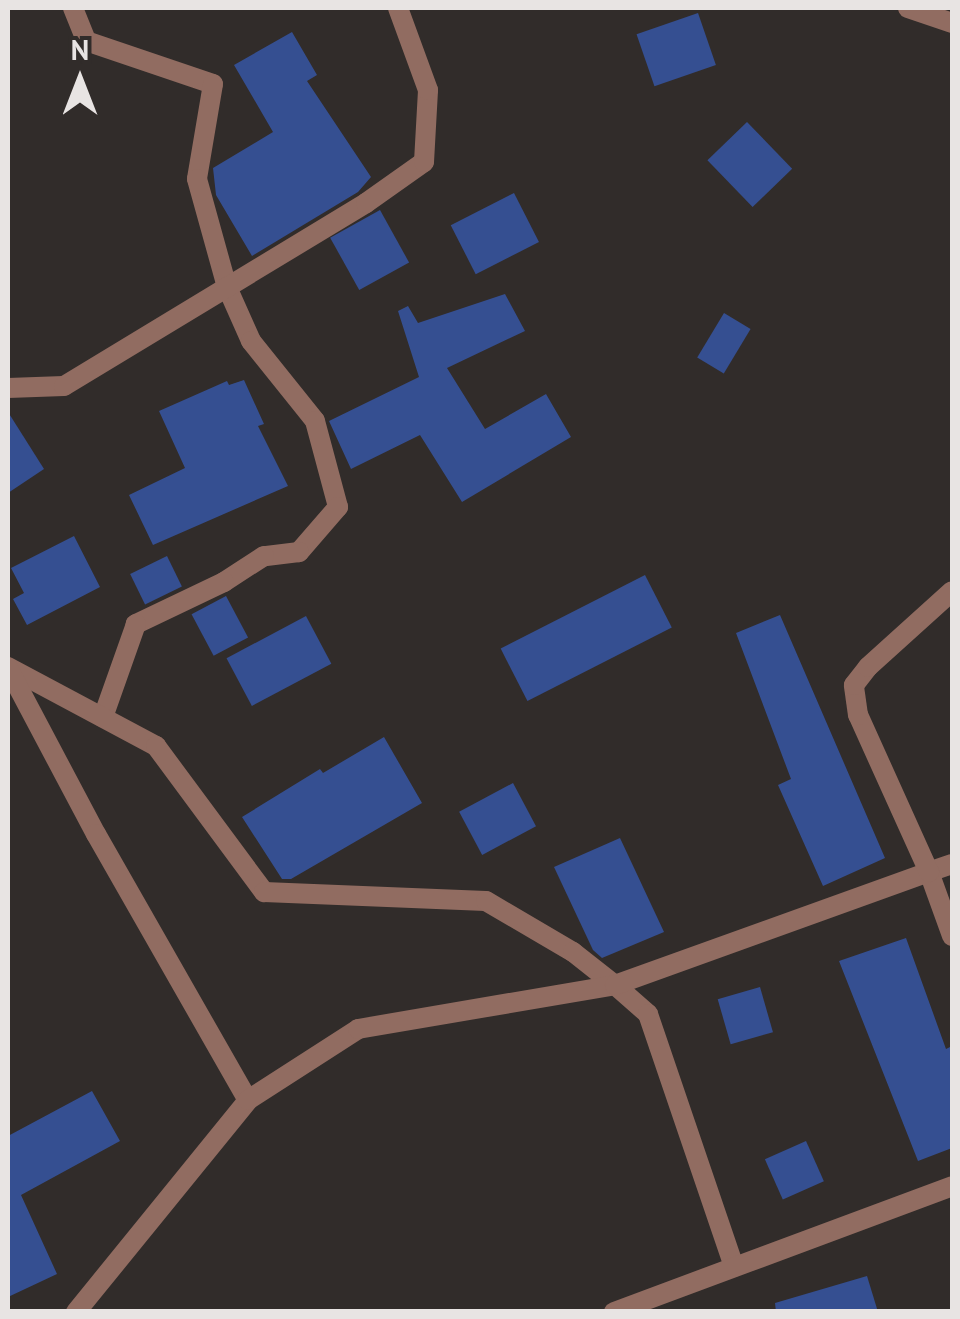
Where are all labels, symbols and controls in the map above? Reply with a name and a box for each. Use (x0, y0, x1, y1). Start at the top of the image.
north arrow (30, 30, 130, 130)
text: N (71, 31, 89, 68)

